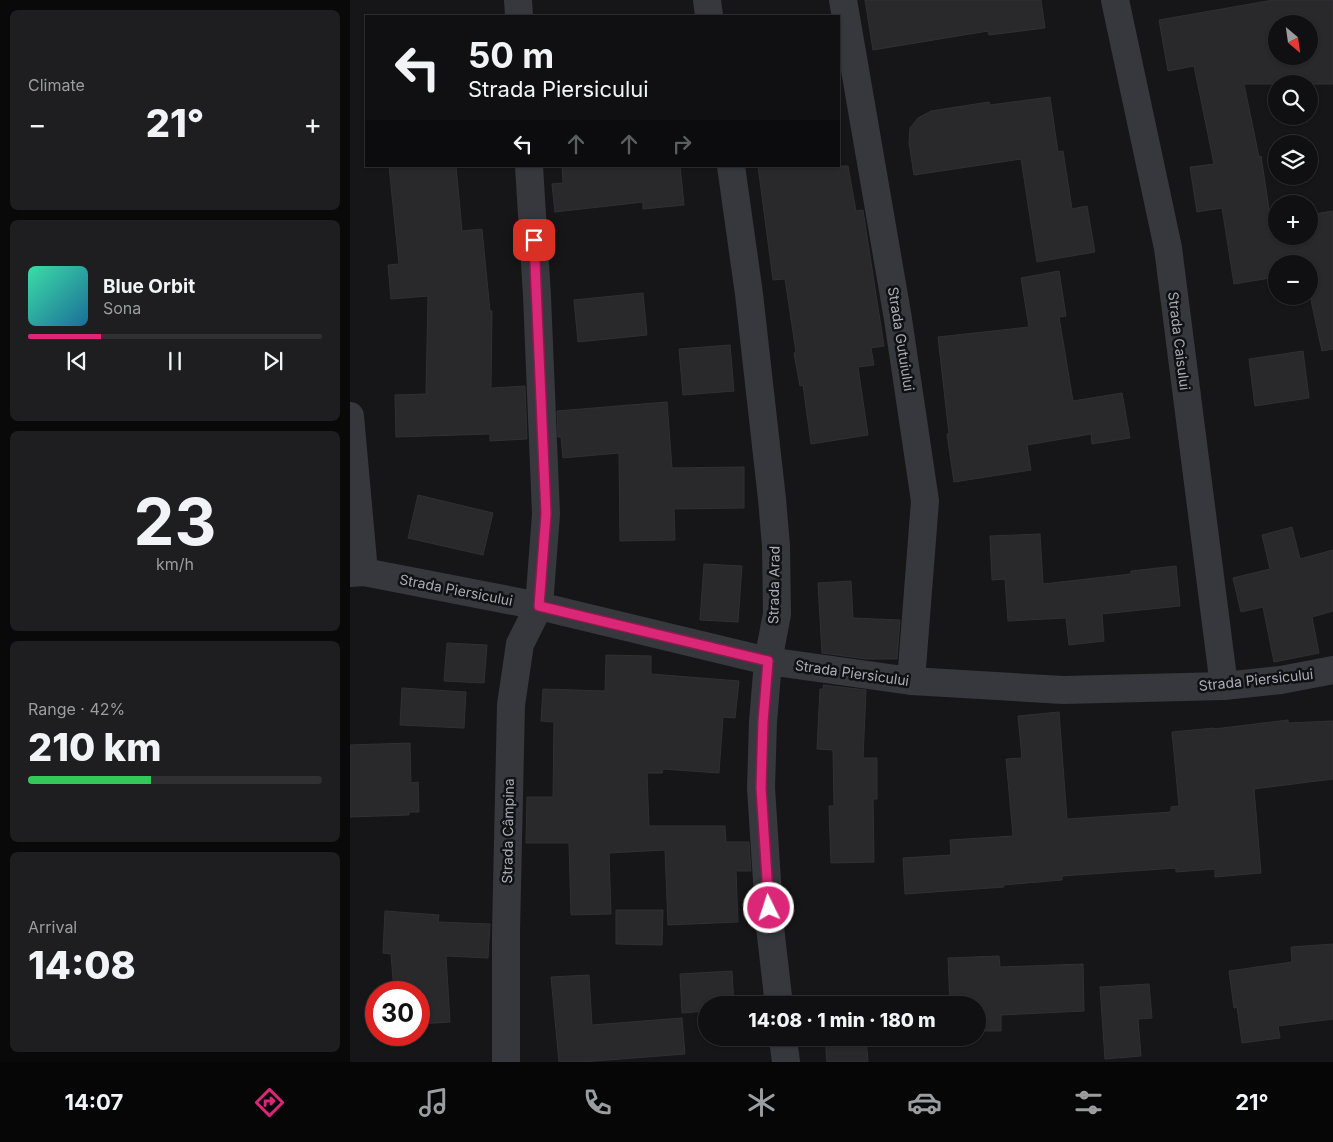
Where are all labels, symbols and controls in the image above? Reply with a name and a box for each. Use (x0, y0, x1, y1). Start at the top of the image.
north arrow (1268, 15, 1318, 65)
map controls (1268, 15, 1318, 305)
text: 50 m (468, 34, 554, 76)
icon: left (385, 35, 450, 100)
text: Climate (28, 75, 85, 95)
button: search (1268, 75, 1318, 125)
text: Strada Piersicului (468, 76, 649, 102)
text: 21° (146, 100, 204, 146)
text: − (28, 107, 47, 141)
text: + (303, 107, 322, 141)
icon: left (509, 130, 537, 158)
icon: ahead (562, 130, 590, 158)
icon: ahead (615, 130, 643, 158)
icon: right (668, 130, 696, 158)
button: layers (1268, 135, 1318, 185)
button: + (1268, 195, 1318, 245)
pin (513, 219, 555, 261)
icon: arrive (520, 226, 548, 254)
button: − (1268, 255, 1318, 305)
text: Blue Orbit (103, 275, 195, 298)
street label: Strada Gutuiului (885, 286, 918, 392)
street label: Strada Caisului (1165, 291, 1194, 391)
text: Sona (103, 298, 141, 318)
icon: previous (63, 347, 91, 375)
icon: pause (161, 347, 189, 375)
icon: next (259, 347, 287, 375)
text: 23 (134, 482, 216, 561)
street label: Strada Arad (764, 546, 783, 624)
text: km/h (156, 554, 194, 574)
street label: Strada Piersicului (398, 570, 514, 609)
street label: Strada Piersicului (794, 656, 910, 689)
street label: Strada Piersicului (1198, 665, 1314, 694)
text: Range · 42% (28, 699, 125, 719)
text: 210 km (28, 724, 161, 770)
street label: Strada Câmpina (498, 778, 517, 884)
position arrow (742, 881, 794, 933)
text: Arrival (28, 917, 77, 937)
text: 14:08 (28, 942, 136, 988)
speed limit sign: 30 (365, 981, 430, 1046)
text: 14:08 · 1 min · 180 m (748, 1009, 936, 1032)
icon: directions (252, 1085, 287, 1120)
icon: music (416, 1085, 451, 1120)
icon: phone (580, 1085, 615, 1120)
icon: climate (744, 1085, 779, 1120)
icon: car (907, 1085, 942, 1120)
icon: filters (1071, 1085, 1106, 1120)
text: 14:07 (64, 1089, 123, 1115)
text: 21° (1235, 1089, 1269, 1115)

